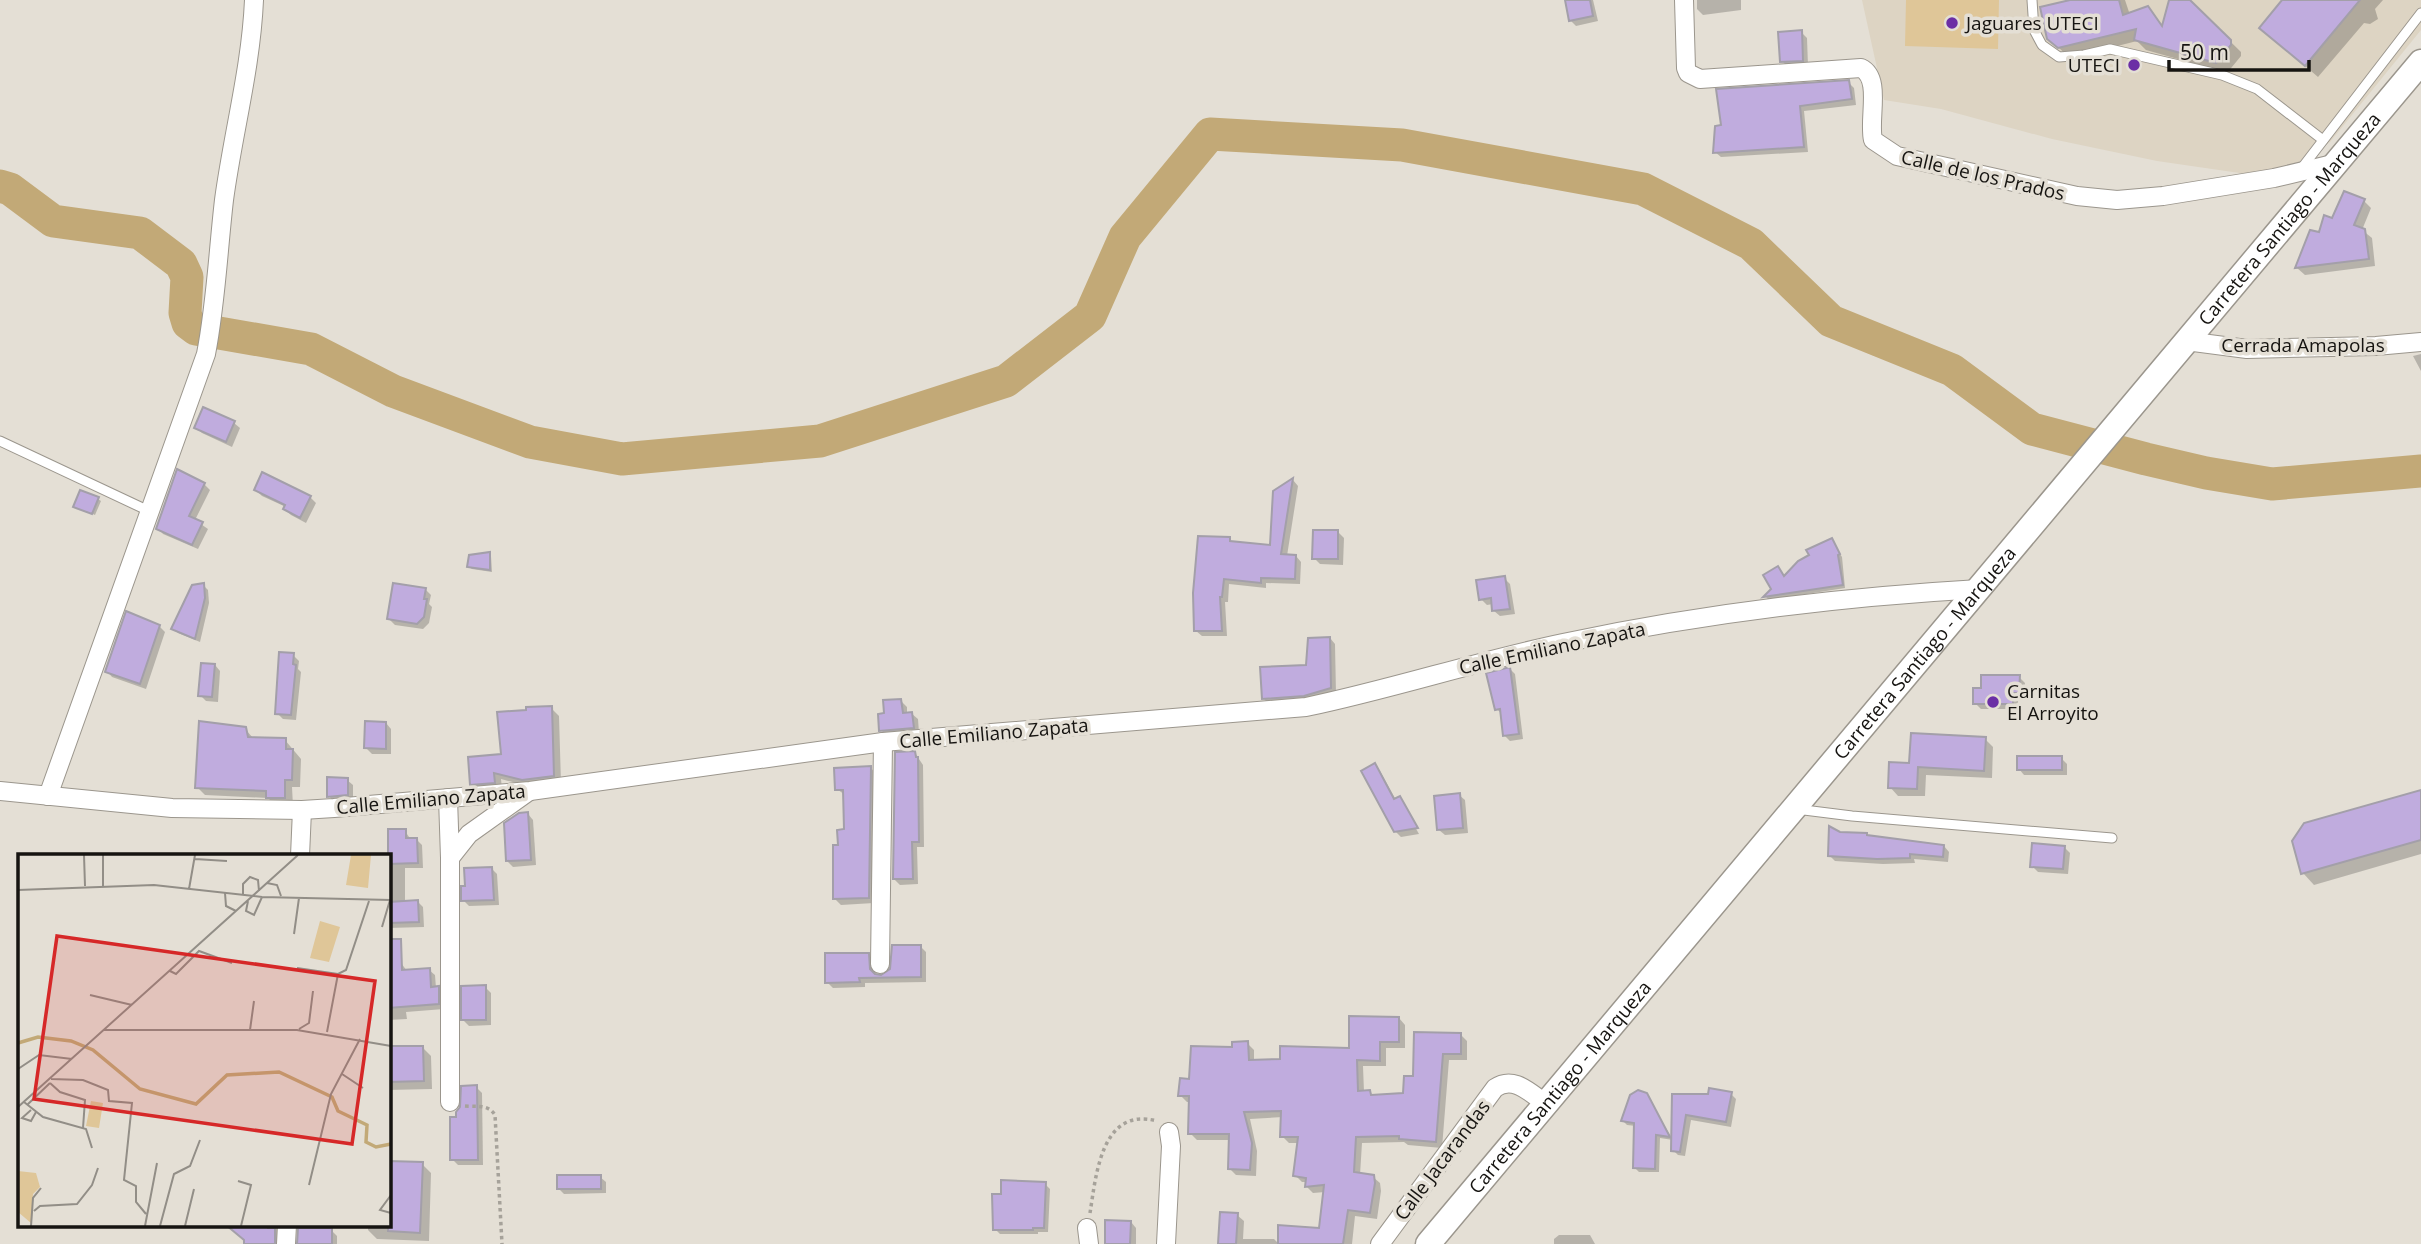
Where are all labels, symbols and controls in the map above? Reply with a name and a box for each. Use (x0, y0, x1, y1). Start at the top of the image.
place label: Jaguares UTECI (1964, 10, 2099, 36)
marker: Jaguares UTECI (1944, 15, 1960, 31)
scale bar (2169, 28, 2309, 72)
text: 50 m (2180, 38, 2229, 66)
place label: UTECI (2068, 52, 2120, 78)
marker: UTECI (2126, 57, 2142, 73)
street label: Carretera Santiago - Marqueza (2192, 107, 2386, 331)
street label: Calle de los Prados (1899, 144, 2067, 206)
street label: Cerrada Amapolas (2221, 332, 2385, 358)
street label: Carretera Santiago - Marqueza (1828, 541, 2022, 765)
street label: Calle Emiliano Zapata (1456, 616, 1648, 680)
place label: Carnitas El Arroyito (2007, 678, 2099, 726)
marker: Carnitas El Arroyito (1985, 694, 2001, 710)
street label: Calle Emiliano Zapata (898, 712, 1090, 754)
street label: Calle Emiliano Zapata (335, 778, 527, 820)
inset map (18, 854, 390, 1226)
street label: Carretera Santiago - Marqueza (1463, 975, 1657, 1199)
street label: Calle Jacarandas (1388, 1095, 1496, 1225)

